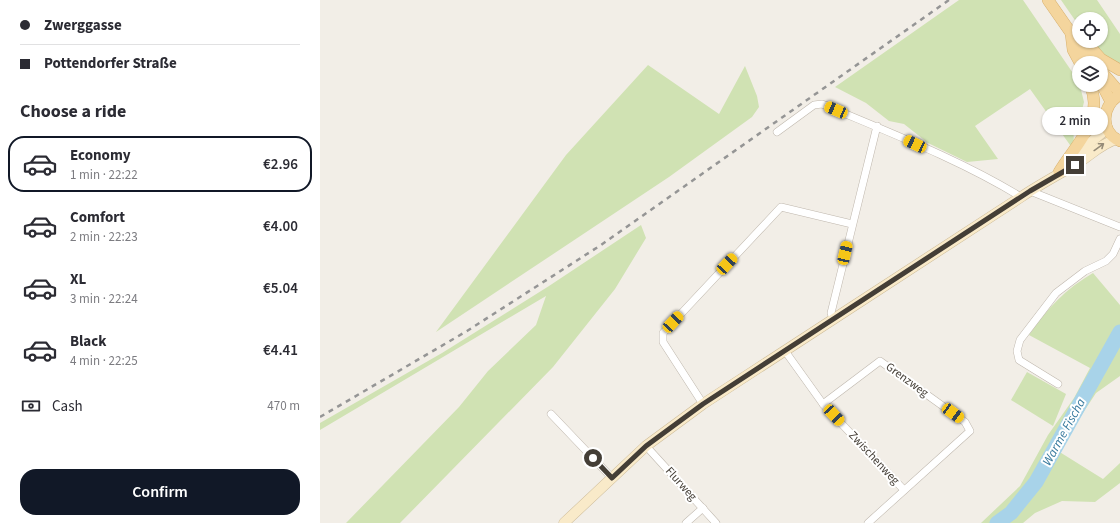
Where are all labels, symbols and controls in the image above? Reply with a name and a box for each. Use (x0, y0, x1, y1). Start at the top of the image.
map controls (1072, 12, 1108, 92)
button: locate (1072, 12, 1108, 48)
text: Zwerggasse (44, 15, 122, 36)
text: Pottendorfer Straße (44, 53, 177, 74)
button: layers (1072, 56, 1108, 92)
text: Choose a ride (20, 99, 126, 124)
car (823, 100, 849, 120)
callout: 2 min (1042, 107, 1108, 135)
text: 2 min (1060, 112, 1090, 130)
car (902, 133, 928, 155)
one-way arrow (1094, 143, 1105, 151)
text: Economy (70, 145, 131, 166)
icon: car (22, 146, 58, 182)
text: €2.96 (263, 154, 298, 175)
route end (1066, 156, 1084, 174)
text: 1 min · 22:22 (70, 166, 138, 184)
text: Comfort (70, 207, 125, 228)
icon: car (22, 208, 58, 244)
text: €4.00 (263, 216, 298, 237)
text: 2 min · 22:23 (70, 228, 138, 246)
car (836, 240, 854, 266)
car (714, 251, 740, 277)
text: XL (70, 269, 86, 290)
icon: car (22, 270, 58, 306)
text: €5.04 (263, 278, 298, 299)
text: 3 min · 22:24 (70, 290, 138, 308)
car (660, 309, 686, 335)
text: Black (70, 331, 107, 352)
icon: car (22, 332, 58, 368)
text: €4.41 (263, 340, 298, 361)
text: 4 min · 22:25 (70, 352, 138, 370)
street label: Grenzweg (882, 359, 932, 401)
icon: cash (20, 395, 42, 417)
water label: Warme Fischa (1038, 395, 1090, 469)
text: Cash (52, 396, 83, 417)
text: 470 m (267, 397, 300, 415)
car (940, 401, 966, 425)
car (821, 402, 847, 428)
street label: Zwischenweg (845, 427, 903, 489)
route start (584, 449, 602, 467)
street label: Flurweg (661, 463, 701, 505)
button: Confirm (20, 469, 300, 515)

